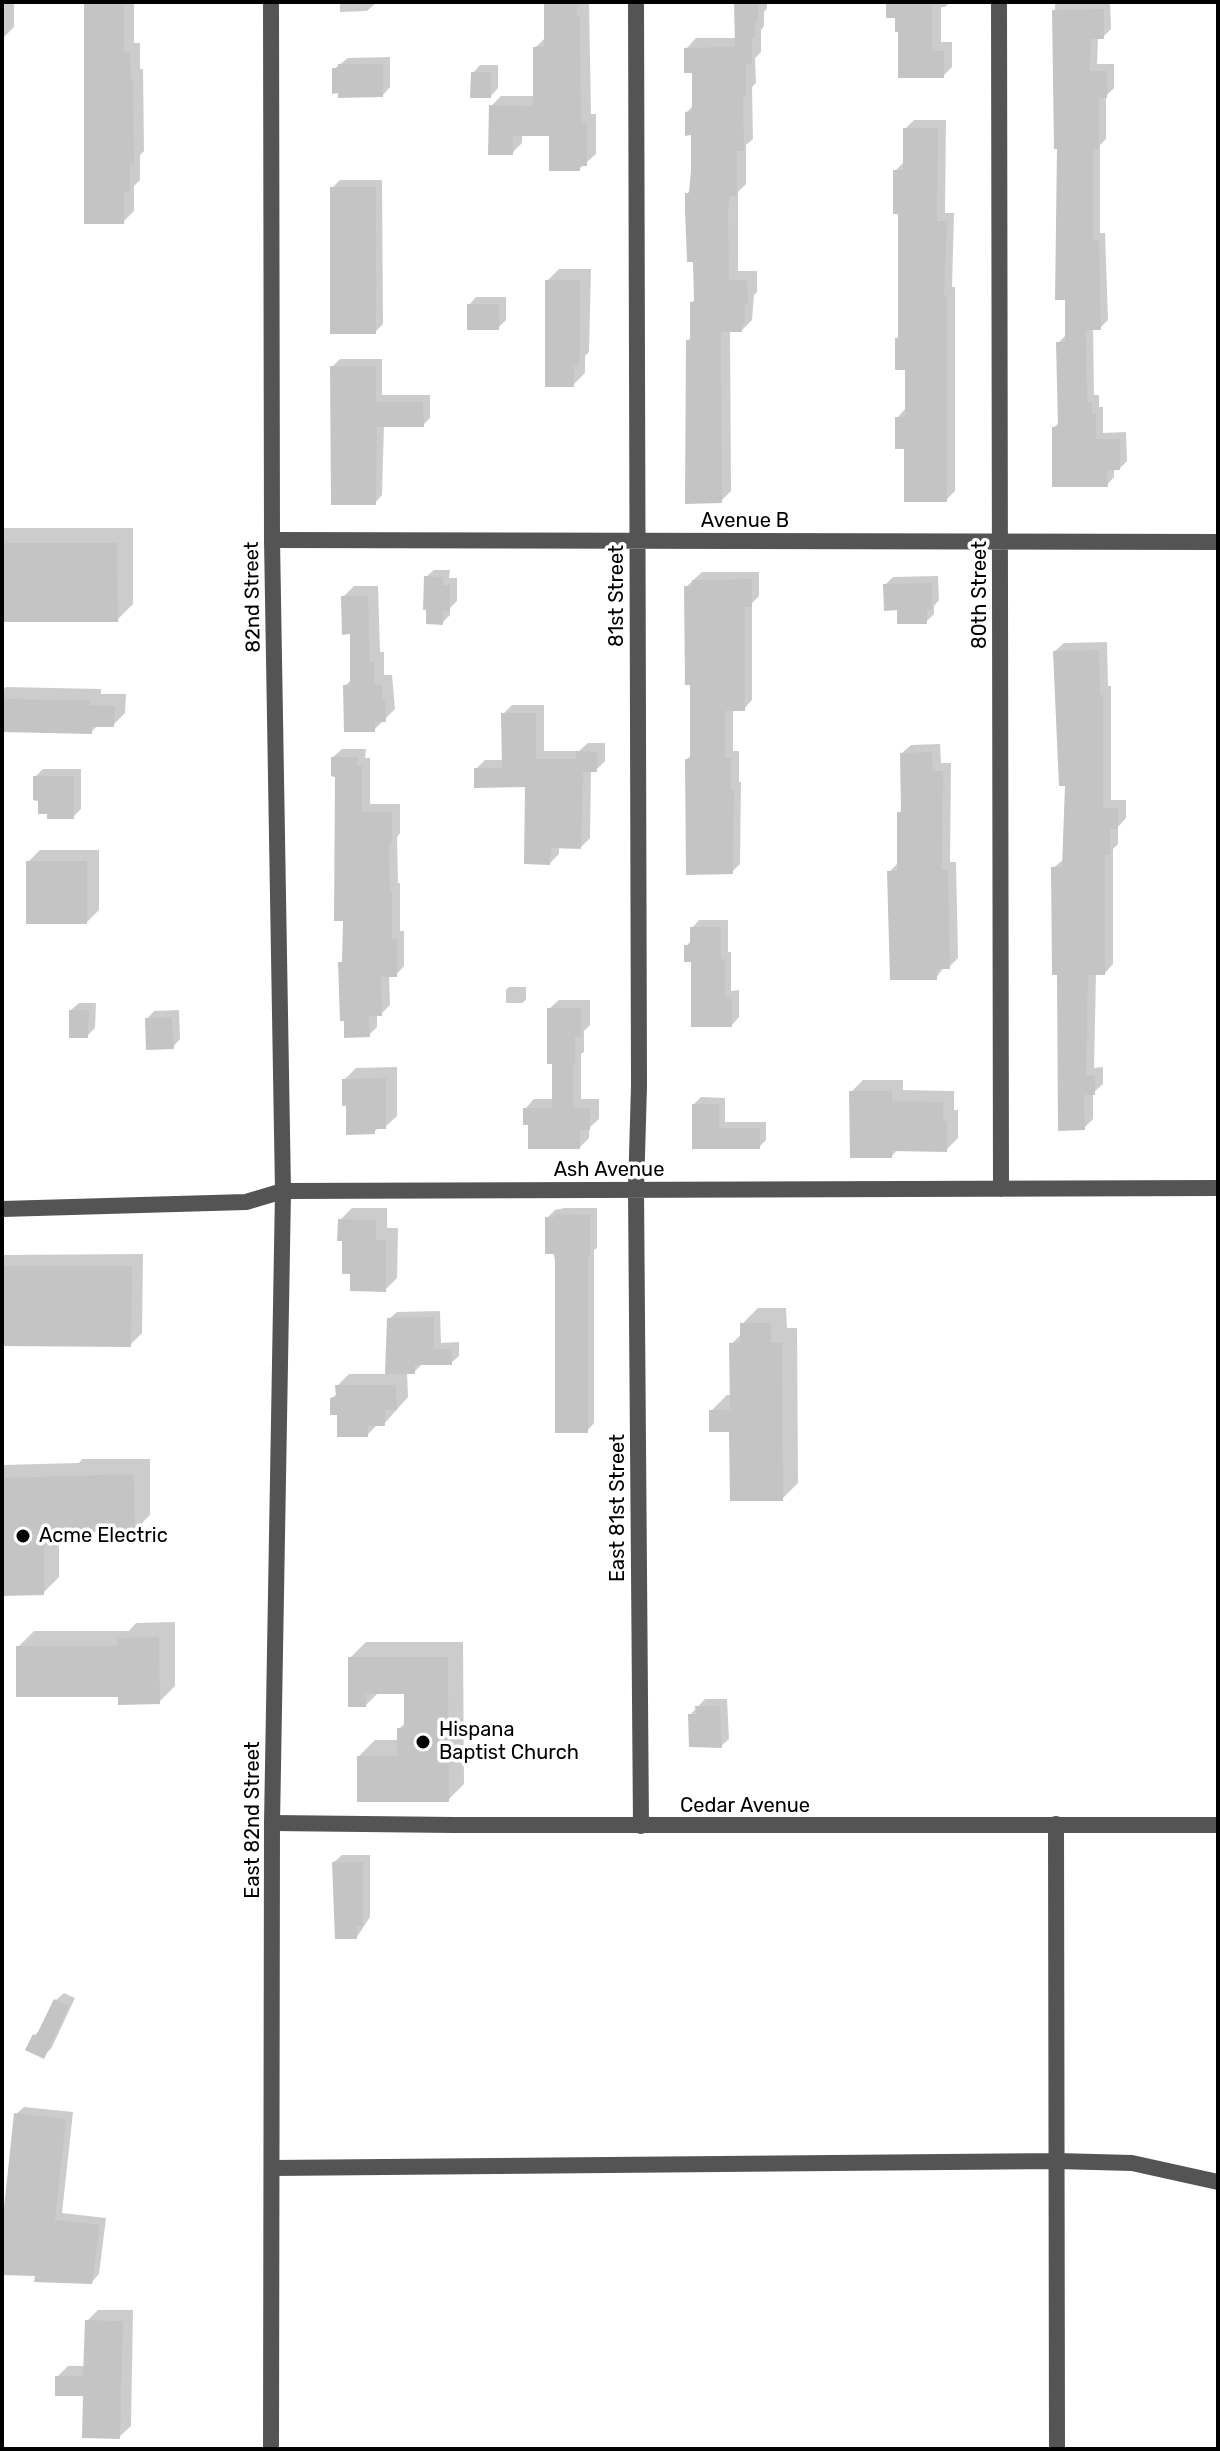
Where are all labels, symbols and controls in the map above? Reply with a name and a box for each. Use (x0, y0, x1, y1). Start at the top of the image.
street label: Avenue B (701, 509, 789, 533)
street label: 82nd Street (240, 541, 266, 653)
street label: 80th Street (968, 541, 992, 649)
street label: 81st Street (605, 545, 629, 647)
street label: Ash Avenue (554, 1158, 664, 1182)
street label: East 81st Street (606, 1434, 630, 1582)
place label: Acme Electric (39, 1524, 168, 1548)
marker: Acme Electric (14, 1527, 32, 1545)
place label: Hispana Baptist Church (439, 1718, 579, 1765)
marker: Hispana Baptist Church (414, 1733, 432, 1751)
street label: East 82nd Street (241, 1741, 265, 1899)
street label: Cedar Avenue (680, 1794, 810, 1818)

